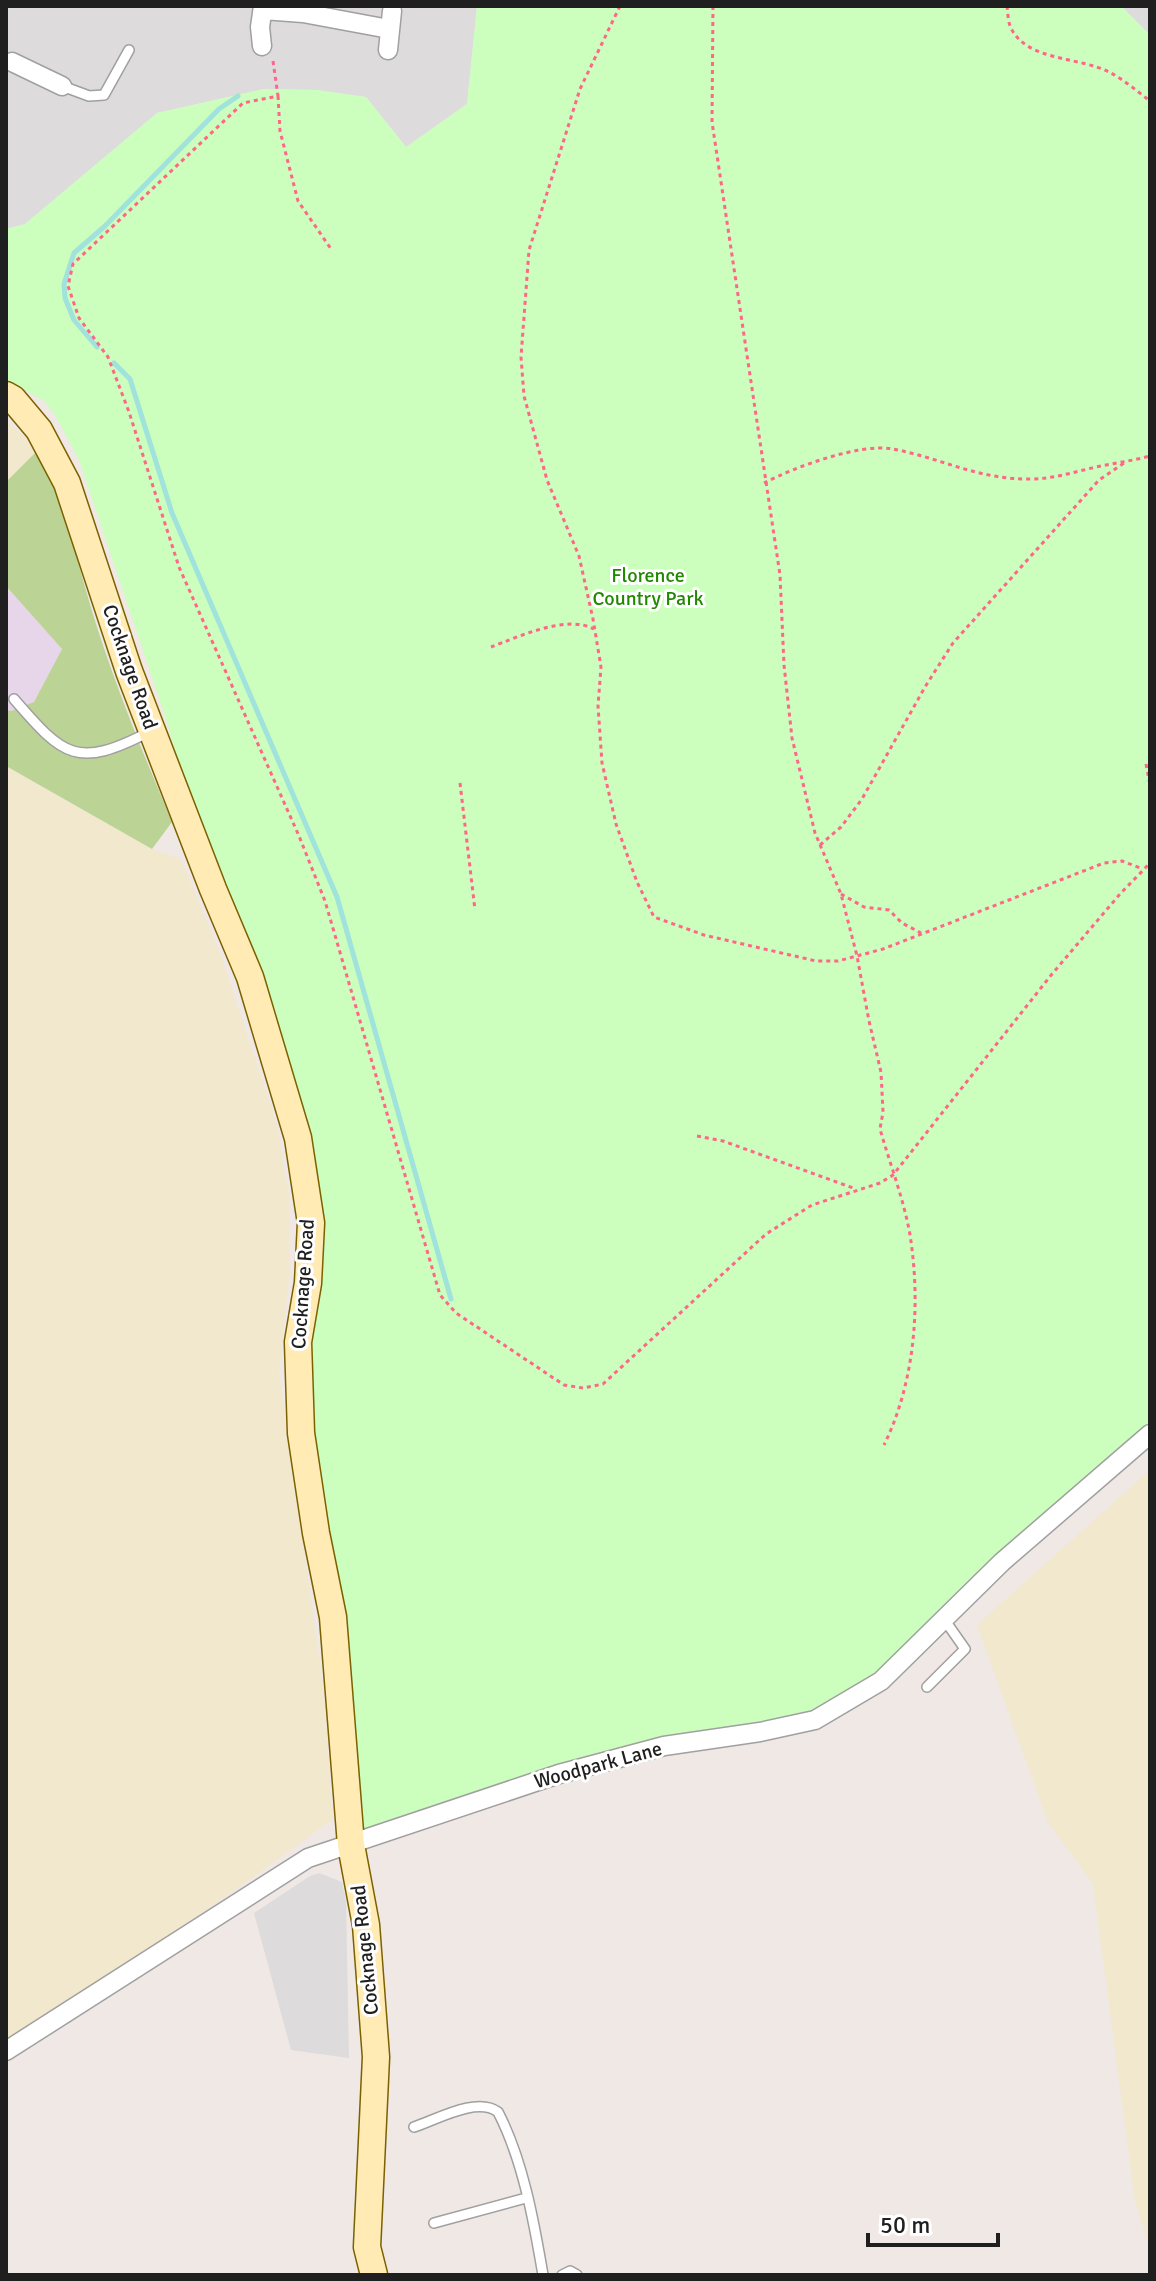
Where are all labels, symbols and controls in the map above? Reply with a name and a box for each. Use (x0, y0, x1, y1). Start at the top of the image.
park label: Florence Country Park (592, 563, 704, 611)
street label: Cocknage Road (97, 601, 163, 733)
street label: Cocknage Road (286, 1218, 320, 1350)
street label: Woodpark Lane (531, 1736, 665, 1794)
street label: Cocknage Road (346, 1884, 384, 2016)
scale bar (868, 2197, 998, 2247)
text: 50 m (880, 2210, 930, 2240)

